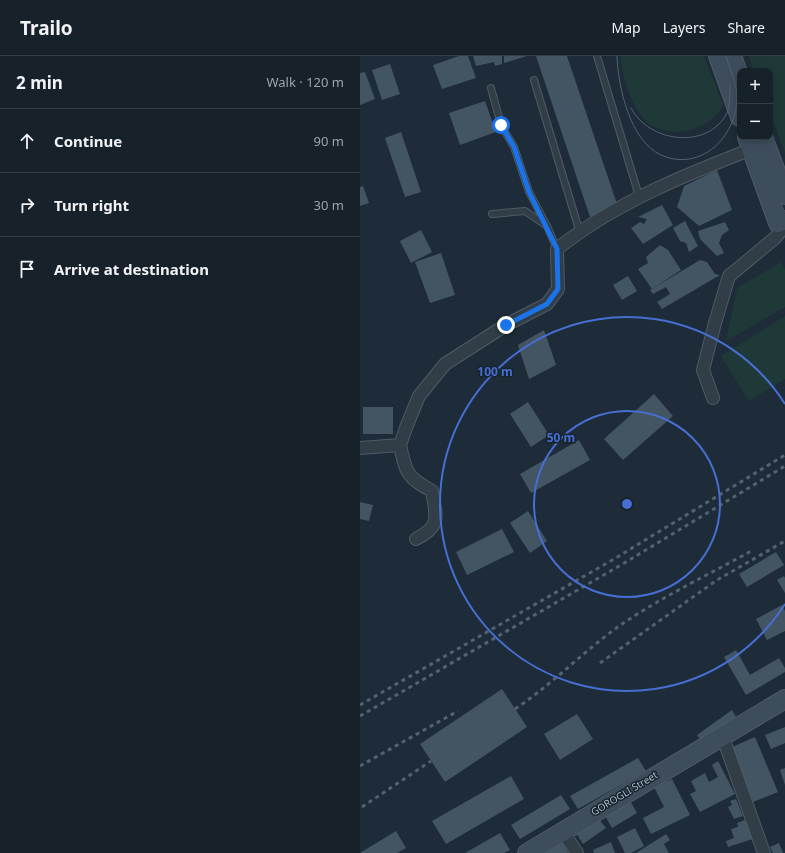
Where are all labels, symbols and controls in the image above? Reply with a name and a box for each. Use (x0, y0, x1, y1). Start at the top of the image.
text: Trailo (20, 15, 73, 41)
text: Map (612, 18, 641, 37)
text: Layers (663, 18, 705, 37)
text: Share (727, 18, 765, 37)
map controls (737, 68, 773, 140)
button: + (737, 68, 773, 104)
text: 2 min (16, 71, 63, 94)
text: Walk · 120 m (266, 73, 344, 91)
button: − (737, 104, 773, 140)
route start (492, 116, 510, 134)
icon: ahead (16, 130, 38, 152)
text: Continue (54, 131, 122, 151)
text: 90 m (314, 132, 344, 150)
icon: right (16, 194, 38, 216)
text: Turn right (54, 195, 129, 215)
text: 30 m (314, 196, 344, 214)
icon: arrive (16, 258, 38, 280)
text: Arrive at destination (54, 259, 209, 279)
route end (497, 316, 515, 334)
text: 100 m (477, 363, 513, 380)
text: 50 m (547, 429, 575, 446)
centre of rings (620, 497, 634, 511)
street label: GOROGLI Street (588, 767, 660, 818)

